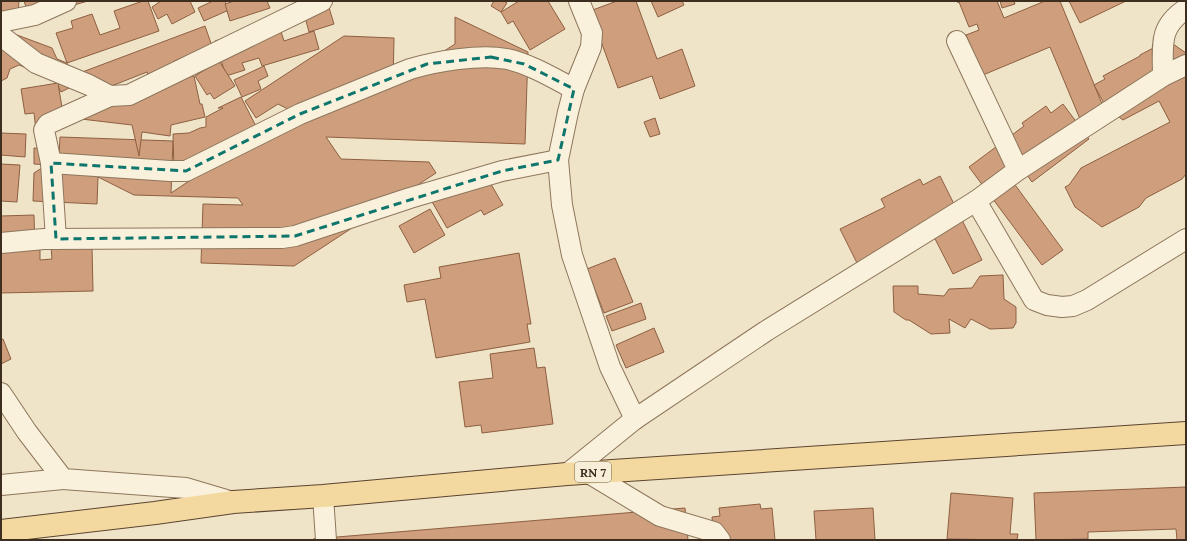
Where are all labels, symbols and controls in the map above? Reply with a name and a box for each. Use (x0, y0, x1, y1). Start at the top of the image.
road number: RN 7 (575, 462, 611, 482)

